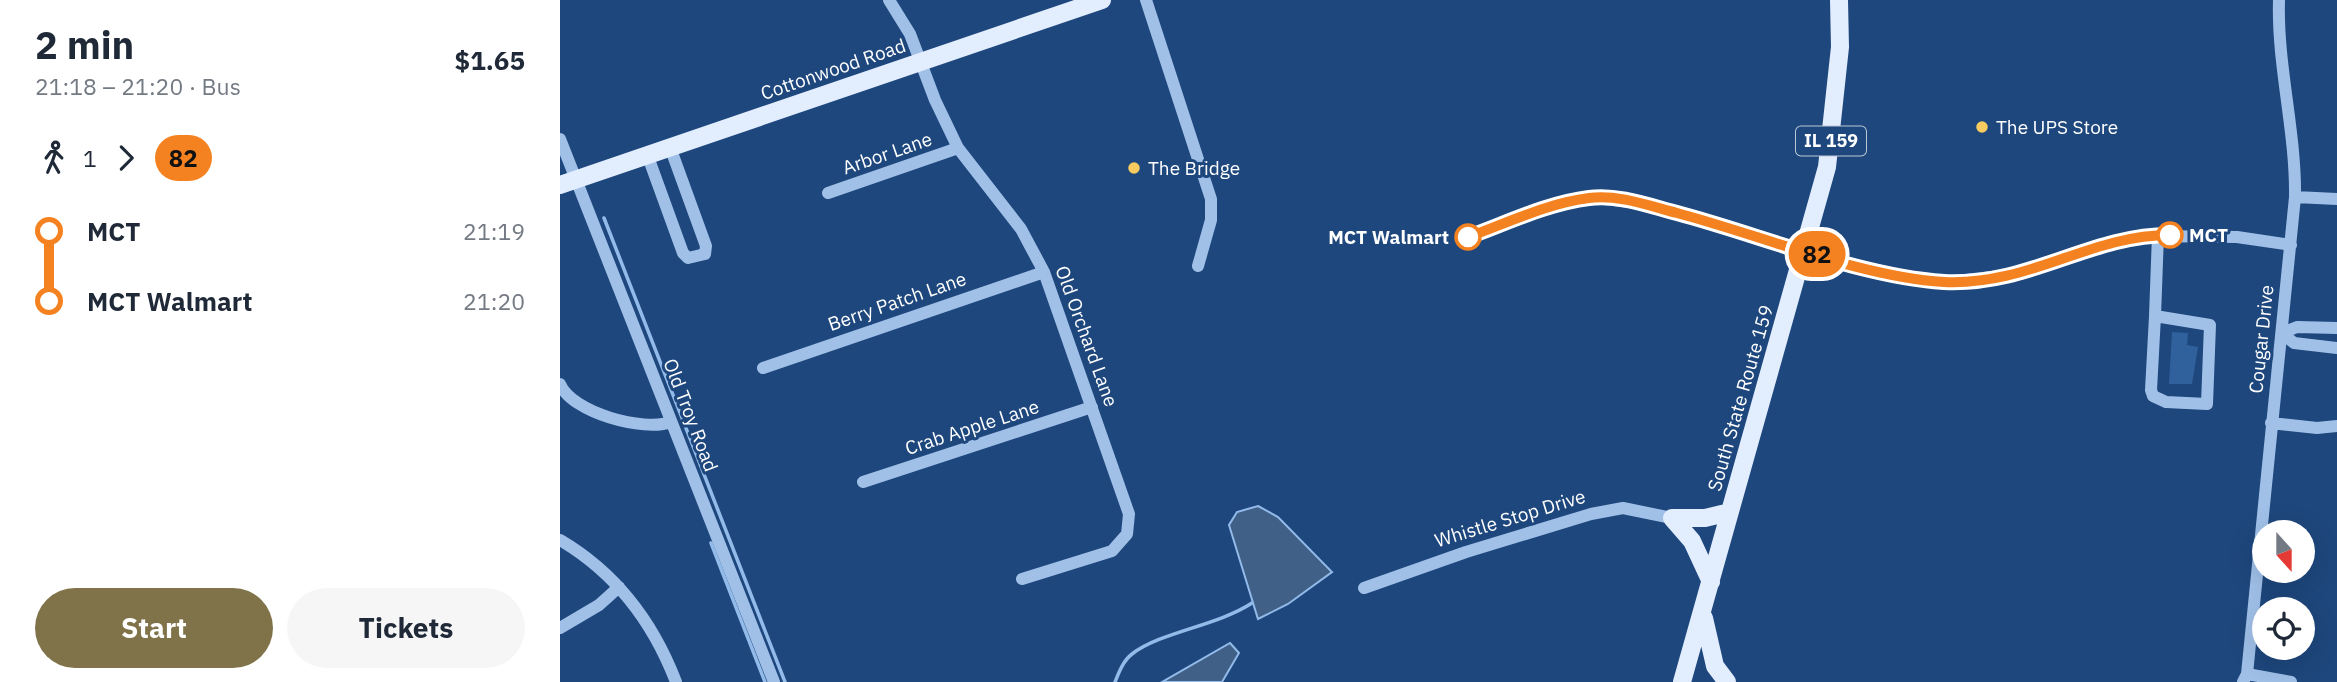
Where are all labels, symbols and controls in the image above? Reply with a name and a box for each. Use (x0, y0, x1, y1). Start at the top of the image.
text: 2 min (35, 20, 134, 69)
street label: Cottonwood Road (757, 33, 909, 105)
text: $1.65 (455, 43, 525, 77)
text: 21:18 – 21:20 · Bus (35, 71, 241, 101)
place label: The UPS Store (1996, 115, 2118, 139)
marker: The UPS Store (1974, 119, 1990, 135)
street label: Arbor Lane (839, 126, 935, 180)
road number: IL 159 (1796, 126, 1866, 156)
icon: walk (35, 139, 73, 177)
icon: forward (107, 139, 145, 177)
text: 82 (169, 142, 198, 174)
text: 1 (83, 143, 97, 173)
place label: The Bridge (1148, 156, 1240, 180)
marker: The Bridge (1126, 160, 1142, 176)
text: MCT (87, 214, 140, 248)
text: 21:19 (463, 216, 525, 246)
marker: MCT (2157, 222, 2183, 248)
place label: MCT (2189, 223, 2228, 247)
marker: MCT Walmart (1455, 224, 1481, 250)
place label: MCT Walmart (1328, 225, 1449, 249)
line badge: 82 (1786, 231, 1848, 277)
text: 82 (1803, 238, 1831, 270)
street label: Old Orchard Lane (1050, 262, 1124, 410)
street label: Berry Patch Lane (825, 266, 969, 336)
text: MCT Walmart (87, 284, 252, 318)
street label: Cougar Drive (2243, 284, 2279, 394)
text: 21:20 (463, 286, 525, 316)
street label: South State Route 159 (1702, 302, 1778, 494)
street label: Old Troy Road (658, 355, 724, 475)
street label: Crab Apple Lane (902, 394, 1042, 460)
street label: Whistle Stop Drive (1432, 484, 1588, 552)
north arrow (2252, 520, 2315, 583)
map controls (2252, 520, 2315, 660)
button: Start (35, 588, 273, 668)
button: Tickets (287, 588, 525, 668)
button: locate (2252, 597, 2315, 660)

